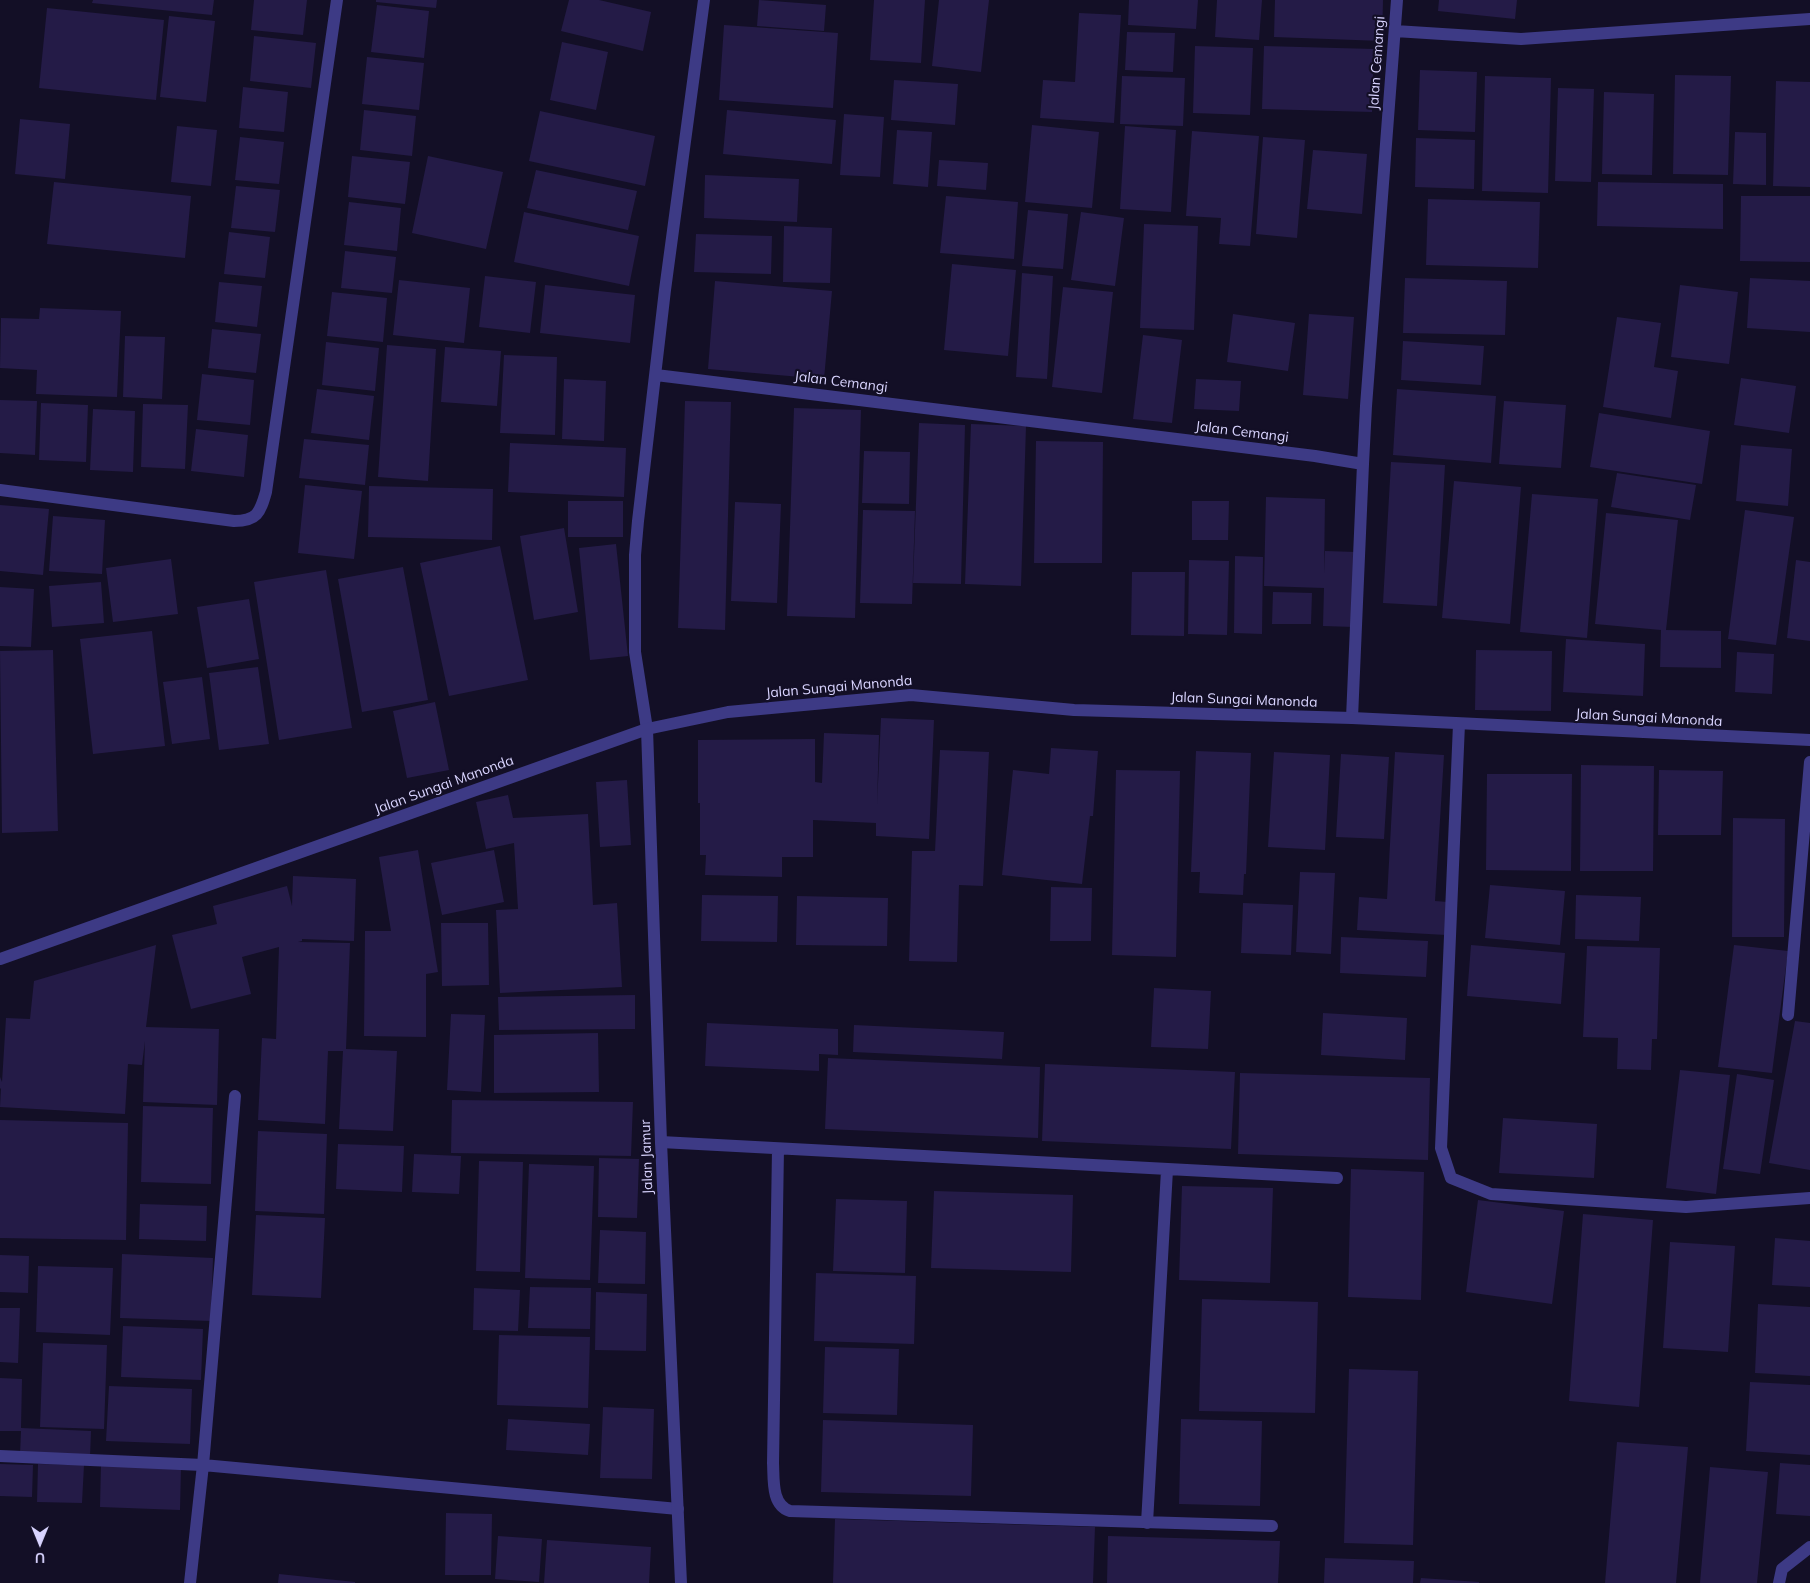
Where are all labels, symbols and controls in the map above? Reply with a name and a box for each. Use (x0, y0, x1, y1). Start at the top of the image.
street label: Jalan Cemangi (1365, 16, 1389, 110)
street label: Jalan Cemangi (793, 368, 889, 396)
street label: Jalan Cemangi (1194, 418, 1290, 446)
street label: Jalan Sungai Manonda (765, 672, 913, 702)
street label: Jalan Sungai Manonda (1170, 689, 1318, 711)
street label: Jalan Sungai Manonda (1575, 706, 1723, 730)
street label: Jalan Sungai Manonda (372, 752, 516, 818)
street label: Jalan Jamur (637, 1119, 657, 1195)
north arrow (15, 1518, 65, 1568)
text: U (35, 1549, 45, 1567)

